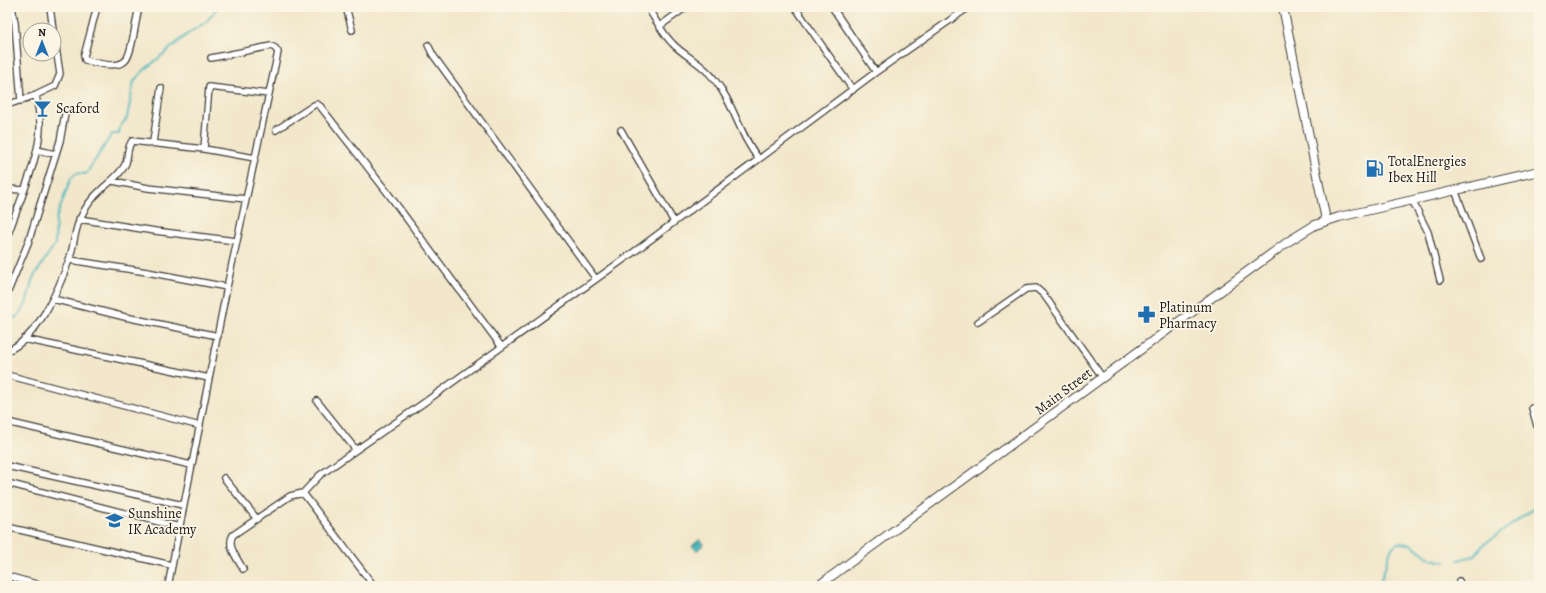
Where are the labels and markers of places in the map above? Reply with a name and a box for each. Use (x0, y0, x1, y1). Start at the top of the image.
bar icon: Scaford (33, 98, 53, 118)
place label: Scaford (56, 99, 100, 118)
place label: TotalEnergies Ibex Hill (1388, 152, 1466, 187)
fuel station icon: TotalEnergies Ibex Hill (1365, 159, 1385, 179)
place label: Platinum Pharmacy (1159, 298, 1217, 333)
pharmacy icon: Platinum Pharmacy (1136, 305, 1156, 325)
place label: Sunshine IK Academy (128, 504, 197, 539)
school or university icon: Sunshine IK Academy (105, 511, 125, 531)

